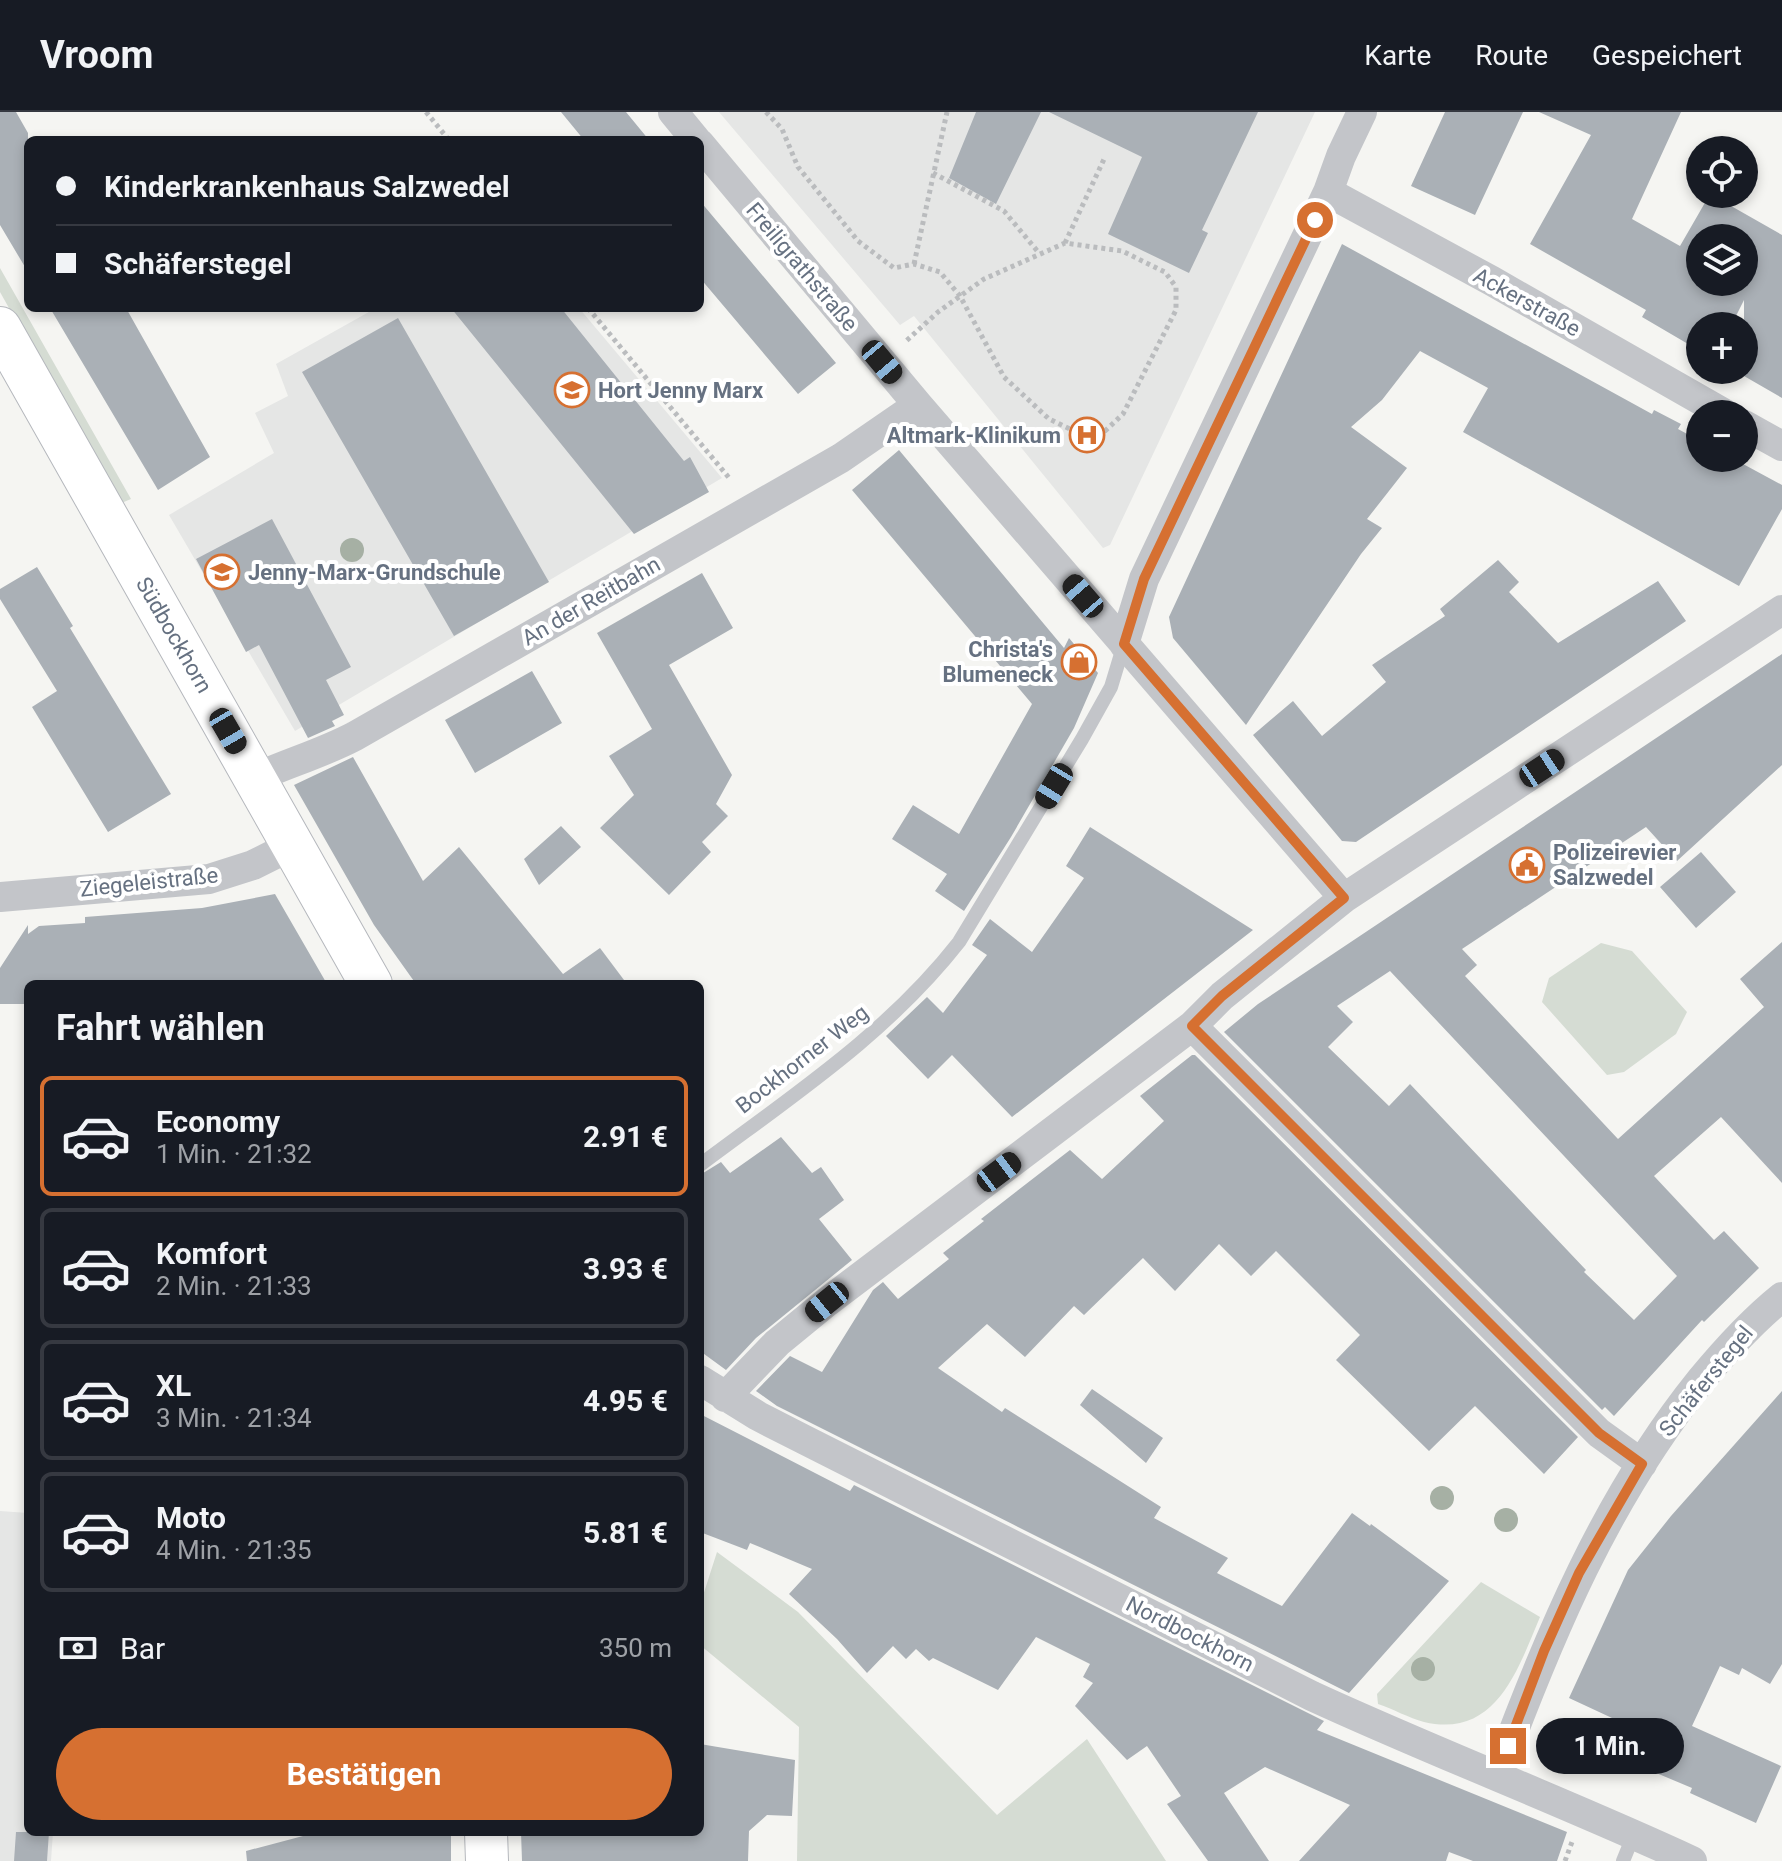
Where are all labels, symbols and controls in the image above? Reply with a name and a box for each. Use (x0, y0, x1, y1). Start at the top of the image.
text: Vroom (40, 33, 153, 77)
text: Karte (1364, 39, 1431, 72)
text: Route (1475, 39, 1548, 72)
text: Gespeichert (1592, 39, 1742, 72)
map controls (1686, 136, 1758, 472)
button: locate (1686, 136, 1758, 208)
text: Kinderkrankenhaus Salzwedel (104, 169, 510, 204)
street label: Freiligrathstraße (741, 198, 863, 336)
route start (1297, 202, 1333, 238)
button: layers (1686, 224, 1758, 296)
text: Schäferstegel (104, 246, 292, 281)
street label: Ackerstraße (1469, 262, 1585, 342)
button: + (1686, 312, 1758, 384)
car (857, 336, 907, 388)
school or university icon: Hort Jenny Marx (553, 371, 591, 409)
place label: Hort Jenny Marx (598, 378, 764, 403)
button: − (1686, 400, 1758, 472)
hospital icon: Altmark-Klinikum (1068, 416, 1106, 454)
place label: Altmark-Klinikum (887, 423, 1061, 448)
street label: An der Reitbahn (517, 551, 665, 651)
school or university icon: Jenny-Marx-Grundschule (203, 553, 241, 591)
place label: Jenny-Marx-Grundschule (248, 560, 501, 585)
car (1058, 570, 1108, 622)
street label: Südbockhorn (131, 573, 217, 697)
place label: Christa's Blumeneck (942, 637, 1053, 687)
shop icon: Christa's Blumeneck (1060, 643, 1098, 681)
car (206, 704, 250, 758)
car (1515, 745, 1569, 791)
car (1031, 759, 1077, 813)
place label: Polizeirevier Salzwedel (1553, 840, 1676, 890)
public building icon: Polizeirevier Salzwedel (1508, 846, 1546, 884)
street label: Ziegeleistraße (79, 862, 219, 902)
street label: Bockhorner Weg (731, 1000, 873, 1118)
text: Fahrt wählen (56, 1007, 265, 1049)
icon: car (60, 1100, 132, 1172)
text: Economy (156, 1104, 280, 1139)
text: 2.91 € (583, 1119, 668, 1154)
text: 1 Min. · 21:32 (156, 1139, 312, 1169)
car (973, 1148, 1025, 1196)
icon: car (60, 1232, 132, 1304)
text: Komfort (156, 1236, 267, 1271)
text: 3.93 € (583, 1251, 668, 1286)
text: 2 Min. · 21:33 (156, 1271, 312, 1301)
car (801, 1278, 853, 1326)
street label: Schäferstegel (1654, 1321, 1758, 1441)
icon: car (60, 1364, 132, 1436)
text: XL (156, 1368, 191, 1403)
text: 4.95 € (583, 1383, 668, 1418)
text: 3 Min. · 21:34 (156, 1403, 312, 1433)
icon: car (60, 1496, 132, 1568)
text: Moto (156, 1500, 226, 1535)
text: 5.81 € (583, 1515, 668, 1550)
text: 4 Min. · 21:35 (156, 1535, 312, 1565)
street label: Nordbockhorn (1122, 1591, 1258, 1677)
icon: cash (56, 1626, 100, 1670)
text: Bar (120, 1631, 165, 1666)
text: 350 m (599, 1633, 672, 1663)
callout: 1 Min. (1536, 1718, 1684, 1774)
button: Bestätigen (56, 1728, 672, 1820)
route end (1490, 1728, 1526, 1764)
text: 1 Min. (1573, 1731, 1647, 1761)

